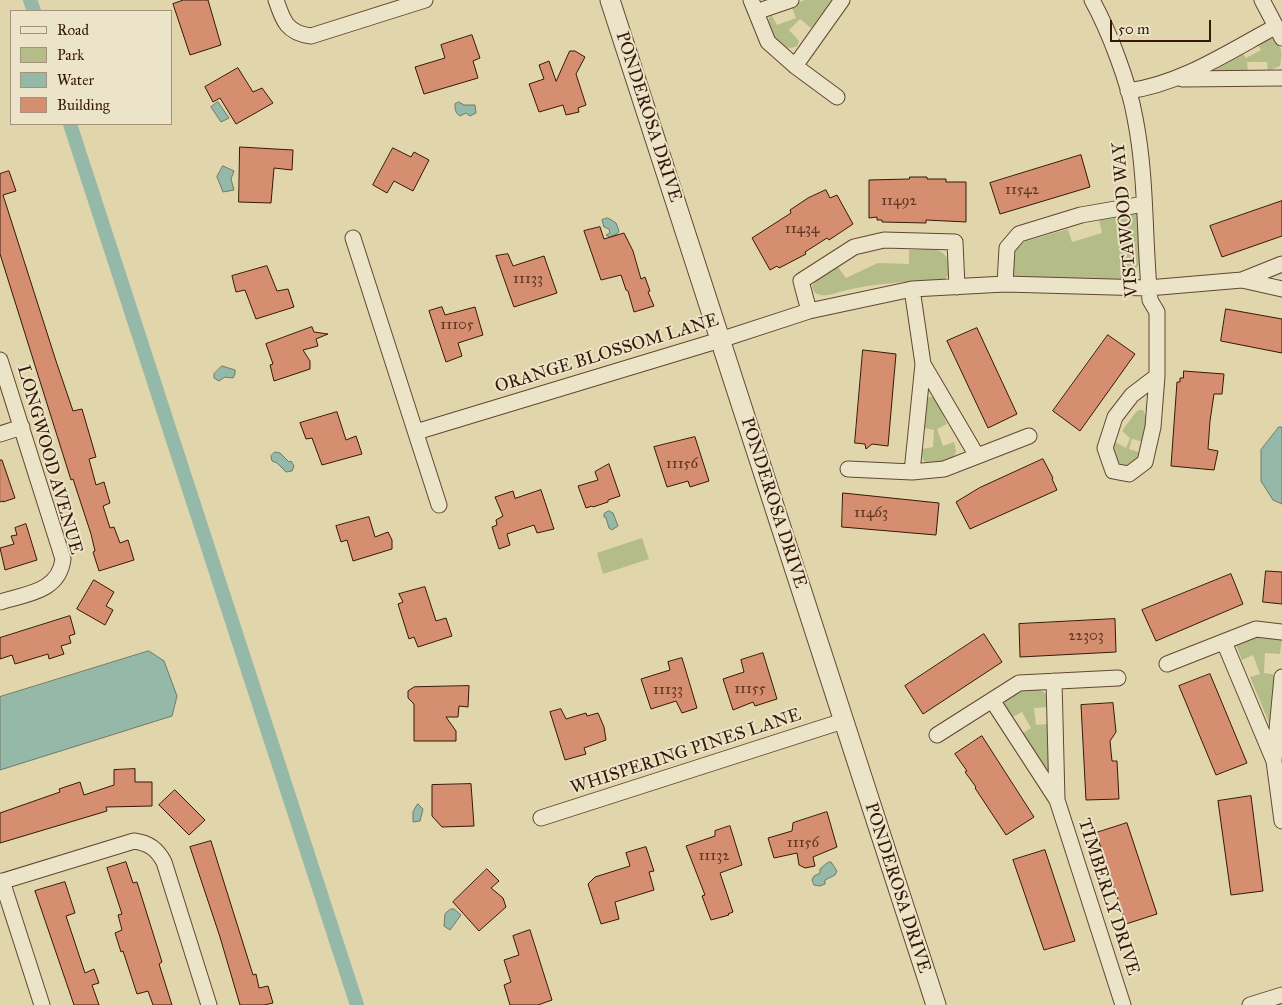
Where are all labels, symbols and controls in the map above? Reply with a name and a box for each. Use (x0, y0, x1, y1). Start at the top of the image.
legend (10, 10, 172, 125)
scale bar (1112, 10, 1213, 42)
text: 50 m (1118, 20, 1150, 38)
text: Road (57, 21, 89, 39)
street label: PONDEROSA DRIVE (610, 29, 686, 205)
text: Park (57, 46, 84, 64)
text: Water (57, 71, 94, 89)
text: Building (57, 96, 110, 114)
street label: VISTAWOOD WAY (1108, 142, 1144, 298)
house number: 11542 (1005, 181, 1039, 199)
house number: 11492 (881, 192, 917, 210)
house number: 11434 (785, 220, 819, 238)
house number: 11133 (513, 270, 543, 288)
street label: ORANGE BLOSSOM LANE (492, 310, 722, 398)
house number: 11105 (440, 316, 474, 334)
street label: LONGWOOD AVENUE (12, 363, 86, 557)
street label: PONDEROSA DRIVE (735, 415, 811, 591)
house number: 11156 (666, 455, 698, 473)
house number: 11463 (854, 504, 888, 522)
house number: 22303 (1068, 627, 1104, 645)
house number: 11155 (734, 680, 766, 698)
house number: 11133 (653, 681, 683, 699)
street label: WHISPERING PINES LANE (568, 705, 804, 799)
street label: PONDEROSA DRIVE (859, 800, 935, 976)
street label: TIMBERLY DRIVE (1072, 816, 1144, 978)
house number: 11156 (787, 834, 819, 852)
house number: 11132 (698, 847, 730, 865)

